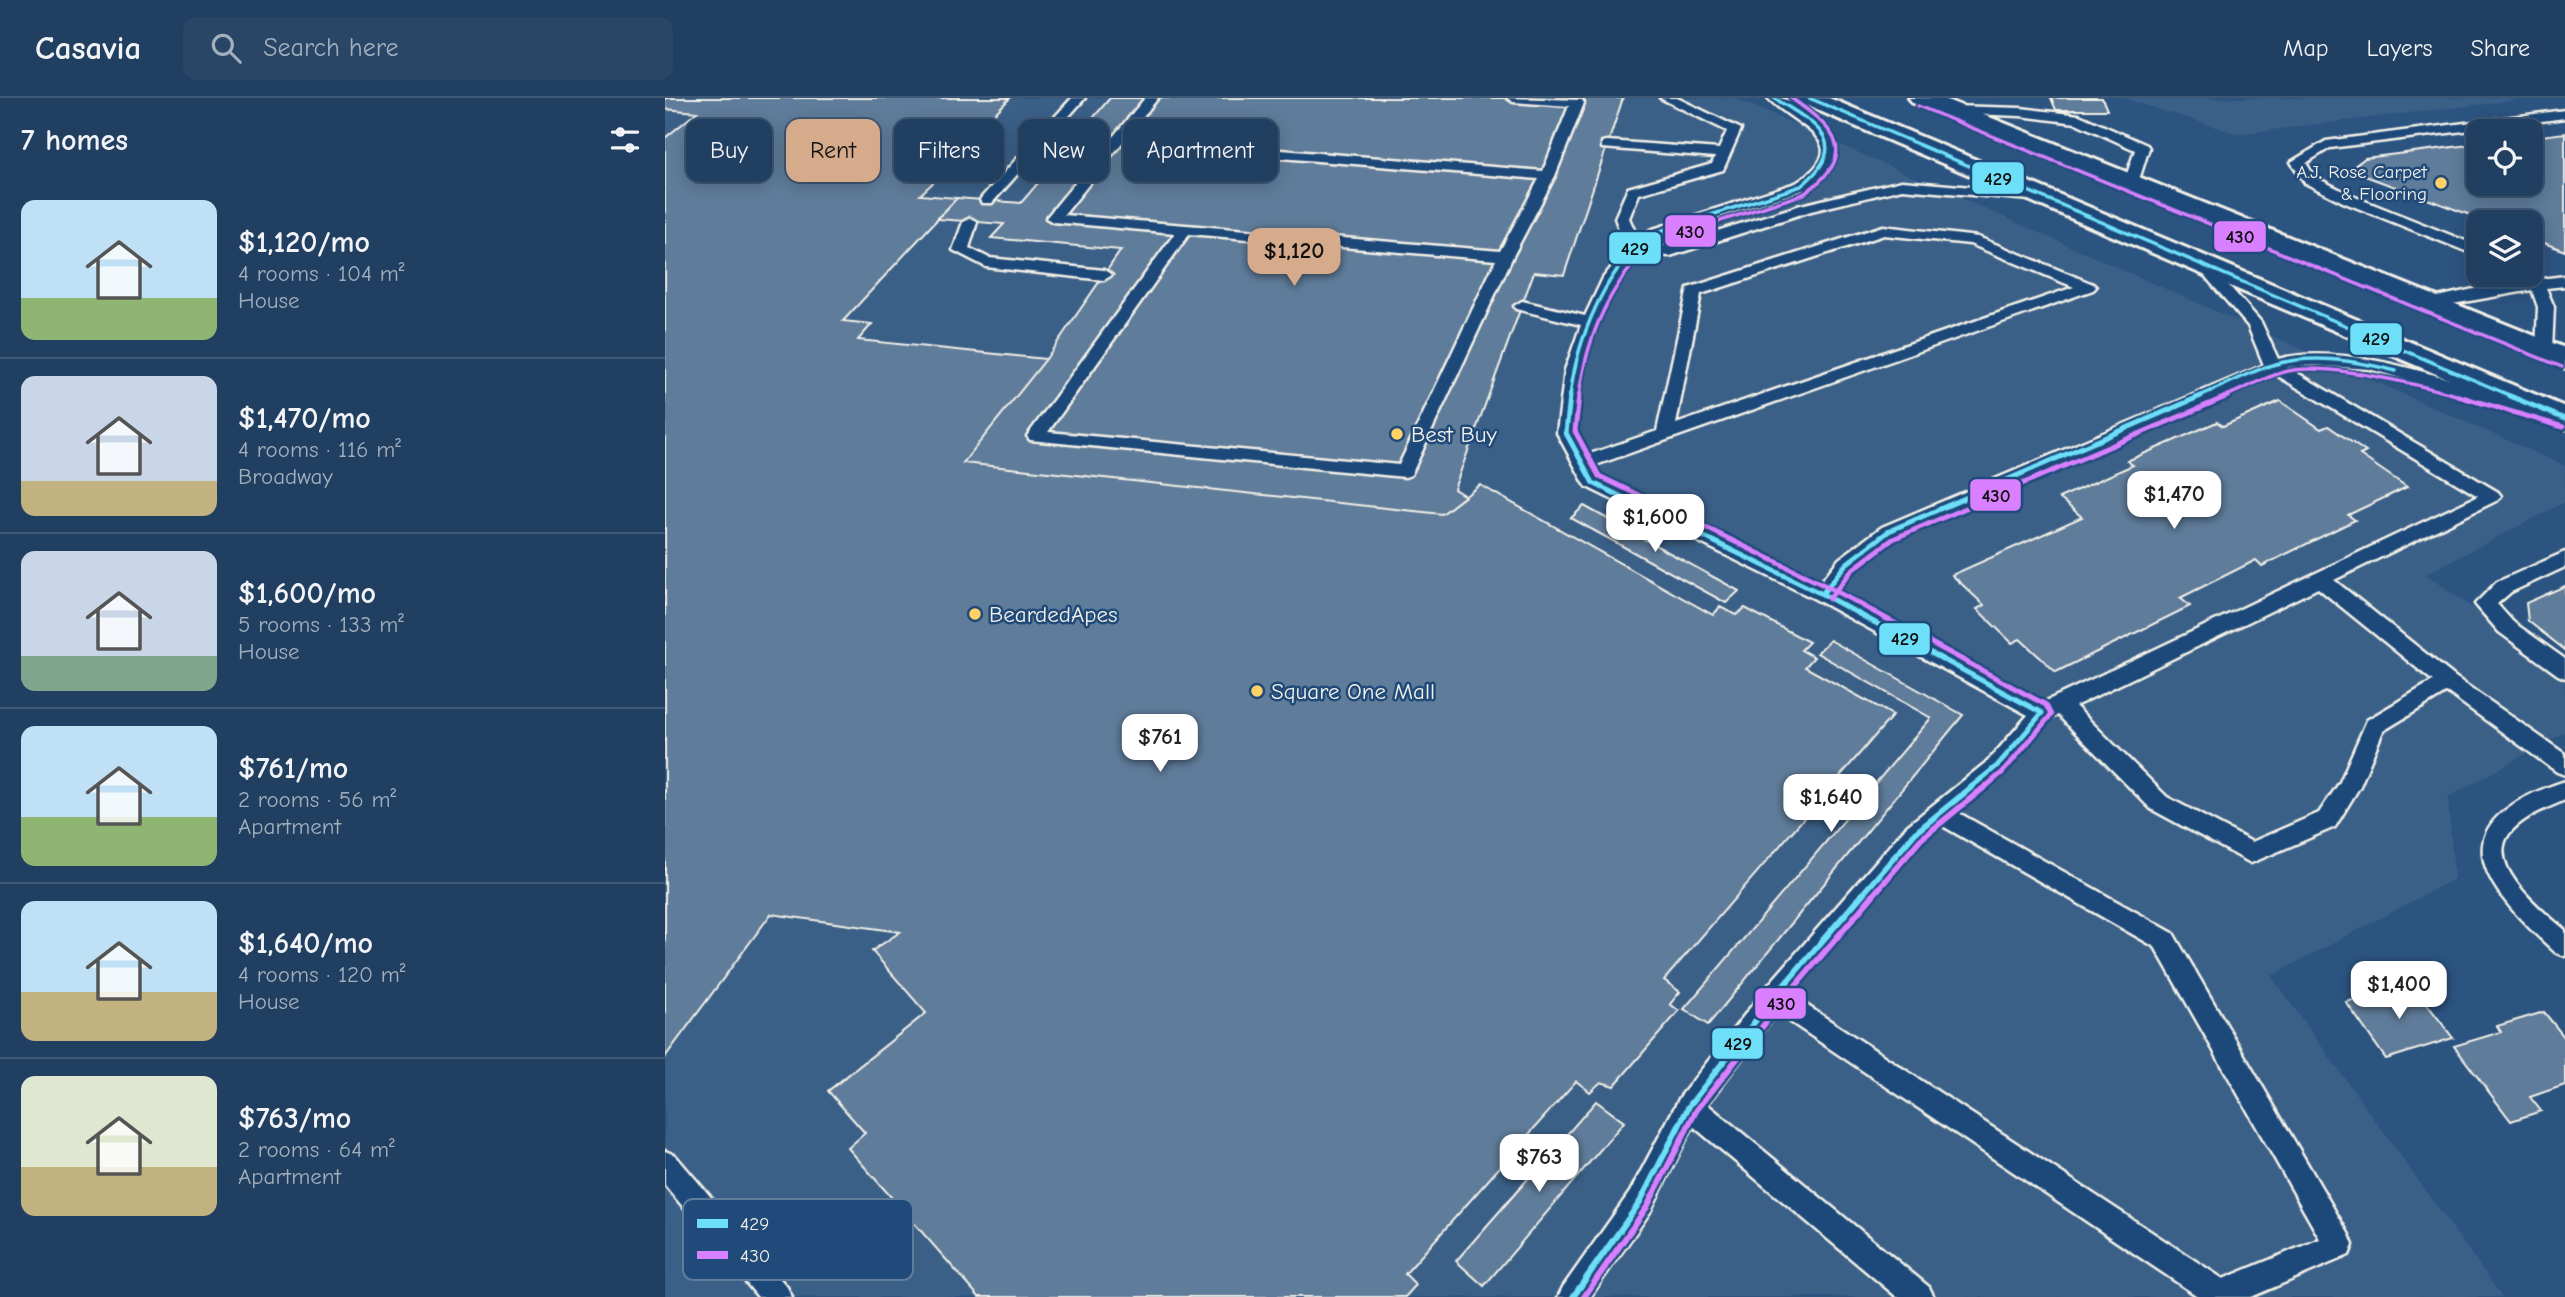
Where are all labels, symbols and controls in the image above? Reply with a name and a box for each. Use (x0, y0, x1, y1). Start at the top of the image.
search box (183, 17, 673, 80)
text: Casavia (35, 29, 141, 67)
icon: search (207, 29, 245, 67)
text: Search here (263, 33, 399, 63)
text: Map (2283, 34, 2329, 62)
text: Layers (2367, 34, 2432, 62)
text: Share (2470, 34, 2530, 62)
chip: Buy (686, 119, 772, 182)
chip: Rent (786, 119, 880, 182)
chip: Filters (894, 119, 1004, 182)
chip: New (1018, 119, 1109, 182)
chip: Apartment (1123, 119, 1278, 182)
map controls (2466, 119, 2543, 287)
button: locate (2466, 119, 2543, 196)
icon: filters (606, 121, 644, 159)
text: 7 homes (21, 123, 128, 158)
line badge: 429 (1971, 161, 2025, 195)
place label: A.J. Rose Carpet & Flooring (2296, 161, 2428, 205)
text: 429 (1984, 168, 2012, 190)
marker: A.J. Rose Carpet & Flooring (2433, 175, 2449, 191)
button: layers (2466, 210, 2543, 287)
line badge: 430 (1664, 214, 1717, 248)
line badge: 430 (2213, 220, 2267, 253)
text: 430 (1675, 221, 1705, 243)
text: $1,120/mo (238, 225, 370, 260)
text: 430 (2225, 226, 2255, 248)
icon: home (77, 228, 161, 312)
pin: $1,120 (1237, 228, 1351, 288)
line badge: 429 (1608, 231, 1662, 265)
text: $1,120 (1264, 237, 1324, 264)
text: 429 (1621, 238, 1649, 260)
text: 4 rooms · 104 m² (238, 260, 405, 287)
text: House (238, 287, 300, 314)
line badge: 429 (2349, 322, 2403, 356)
text: 429 (2362, 328, 2390, 350)
text: $1,470/mo (238, 401, 371, 436)
icon: home (77, 404, 161, 488)
place label: Best Buy (1411, 421, 1498, 448)
marker: Best Buy (1389, 426, 1405, 442)
text: 4 rooms · 116 m² (238, 436, 401, 463)
text: Broadway (238, 463, 333, 490)
pin: $1,470 (2117, 472, 2231, 531)
line badge: 430 (1969, 478, 2022, 512)
text: $1,470 (2143, 480, 2205, 507)
text: 430 (1981, 485, 2011, 507)
pin: $1,600 (1598, 494, 1712, 554)
text: $1,600 (1622, 503, 1688, 530)
text: $1,600/mo (238, 576, 376, 611)
icon: home (77, 579, 161, 663)
place label: BeardedApes (989, 601, 1118, 628)
marker: BeardedApes (967, 606, 983, 622)
text: 5 rooms · 133 m² (238, 611, 404, 638)
line badge: 429 (1878, 622, 1931, 656)
text: 429 (1891, 628, 1919, 650)
text: House (238, 638, 300, 665)
place label: Square One Mall (1271, 678, 1435, 705)
marker: Square One Mall (1249, 683, 1265, 699)
pin: $761 (1119, 714, 1201, 774)
text: $761 (1138, 723, 1182, 750)
text: $761/mo (238, 751, 348, 786)
icon: home (77, 754, 161, 838)
pin: $1,640 (1774, 774, 1888, 834)
text: $1,640 (1799, 783, 1863, 810)
text: 2 rooms · 56 m² (238, 786, 396, 813)
text: Apartment (238, 813, 341, 840)
text: $1,640/mo (238, 926, 373, 961)
icon: home (77, 929, 161, 1013)
text: 4 rooms · 120 m² (238, 961, 405, 988)
pin: $1,400 (2342, 962, 2456, 1021)
text: $1,400 (2367, 970, 2431, 997)
line badge: 430 (1754, 987, 1807, 1020)
text: House (238, 988, 300, 1015)
text: 430 (1766, 993, 1796, 1015)
line badge: 429 (1711, 1027, 1764, 1060)
text: 429 (1724, 1033, 1752, 1055)
text: $763/mo (238, 1101, 351, 1136)
icon: home (77, 1104, 161, 1188)
pin: $763 (1498, 1134, 1580, 1194)
text: 2 rooms · 64 m² (238, 1136, 395, 1163)
text: $763 (1516, 1143, 1562, 1170)
text: Apartment (238, 1163, 341, 1190)
legend (683, 1199, 913, 1280)
text: 429 (740, 1213, 769, 1235)
text: 430 (740, 1245, 770, 1267)

